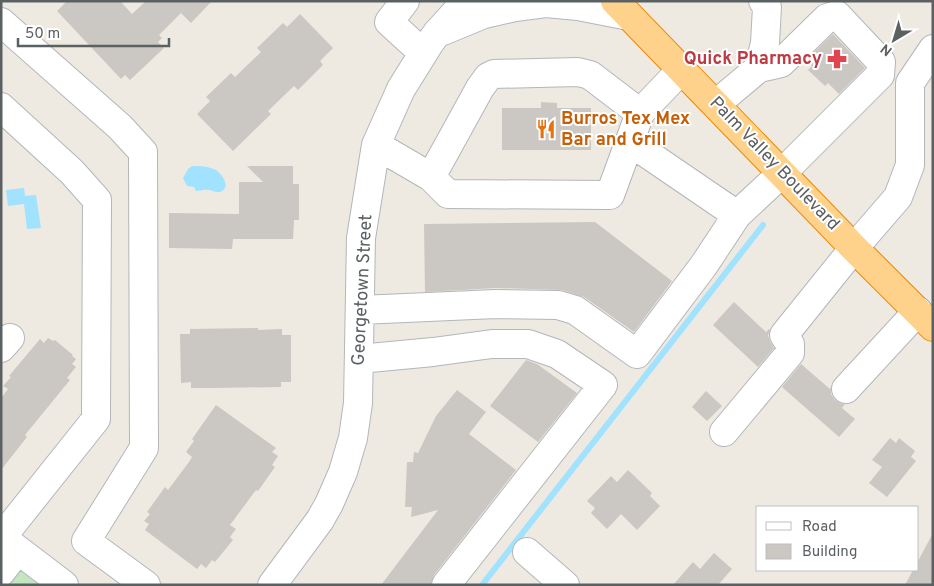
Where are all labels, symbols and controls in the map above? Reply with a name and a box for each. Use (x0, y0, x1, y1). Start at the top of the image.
scale bar (18, 15, 169, 47)
north arrow (869, 15, 919, 65)
text: 50 m (25, 25, 60, 44)
text: N (878, 39, 896, 59)
place label: Quick Pharmacy (684, 48, 822, 71)
pharmacy icon: Quick Pharmacy (826, 48, 848, 70)
street label: Palm Valley Boulevard (704, 92, 844, 236)
place label: Burros Tex Mex Bar and Grill (561, 108, 690, 152)
restaurant icon: Burros Tex Mex Bar and Grill (535, 118, 557, 140)
street label: Georgetown Street (348, 214, 378, 366)
legend (756, 506, 919, 571)
text: Road (802, 518, 837, 537)
text: Building (802, 543, 857, 562)

